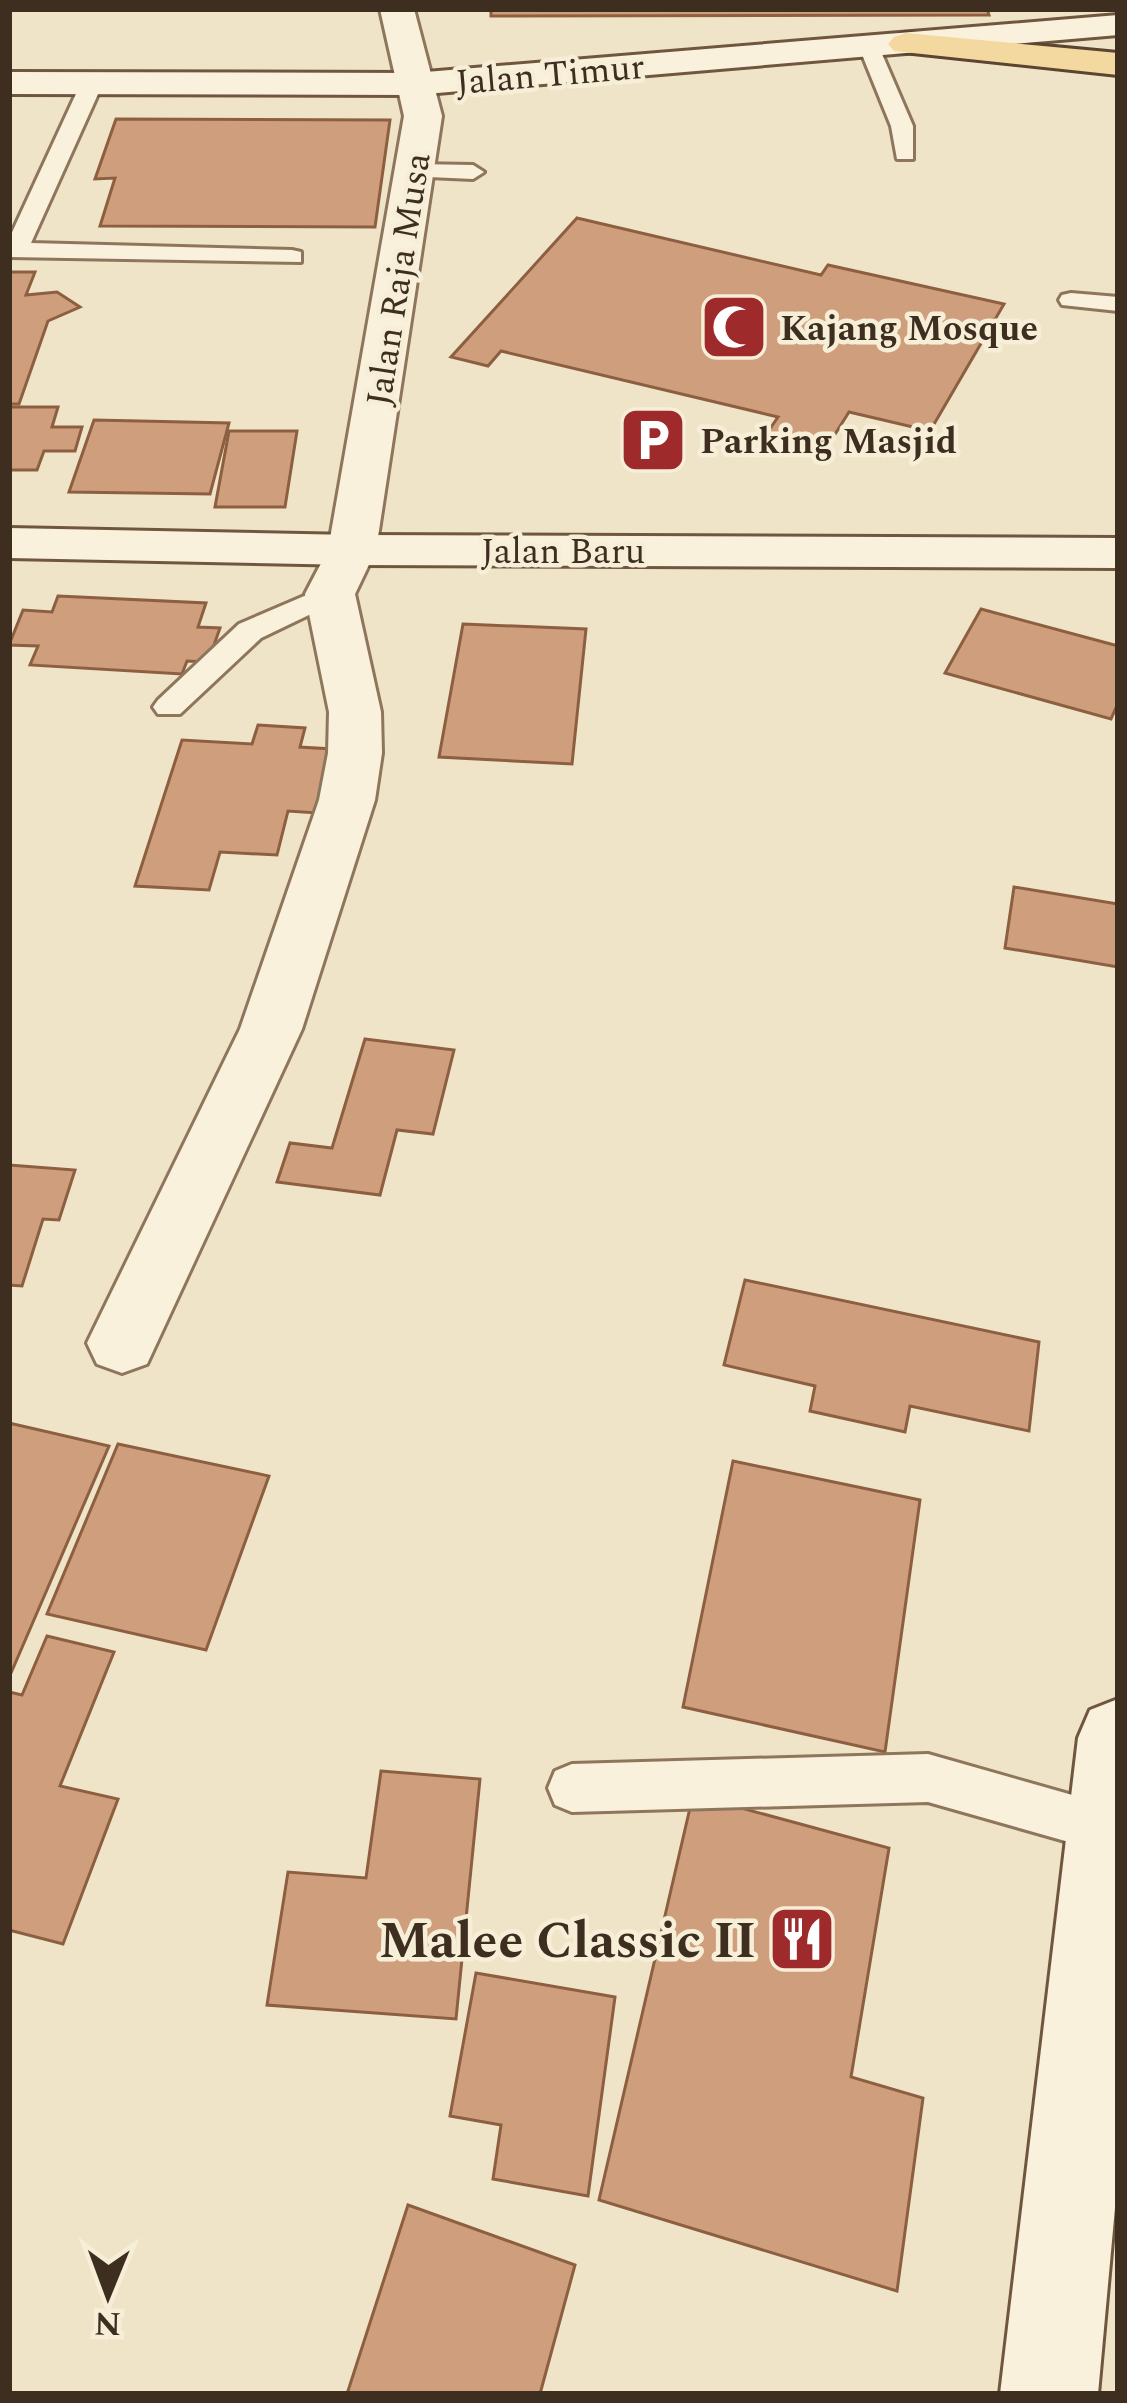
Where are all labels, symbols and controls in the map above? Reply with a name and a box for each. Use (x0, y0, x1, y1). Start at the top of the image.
street label: Jalan Timur (453, 40, 647, 111)
street label: Jalan Raja Musa (352, 148, 447, 410)
mosque icon: Kajang Mosque (699, 292, 769, 362)
place label: Kajang Mosque (780, 302, 1038, 357)
parking icon: Parking Masjid (618, 405, 688, 475)
place label: Parking Masjid (700, 415, 957, 470)
street label: Jalan Baru (481, 525, 645, 580)
place label: Malee Classic II (379, 1903, 756, 1981)
restaurant icon: Malee Classic II (767, 1904, 837, 1974)
north arrow (48, 2235, 168, 2355)
text: N (94, 2298, 121, 2348)

